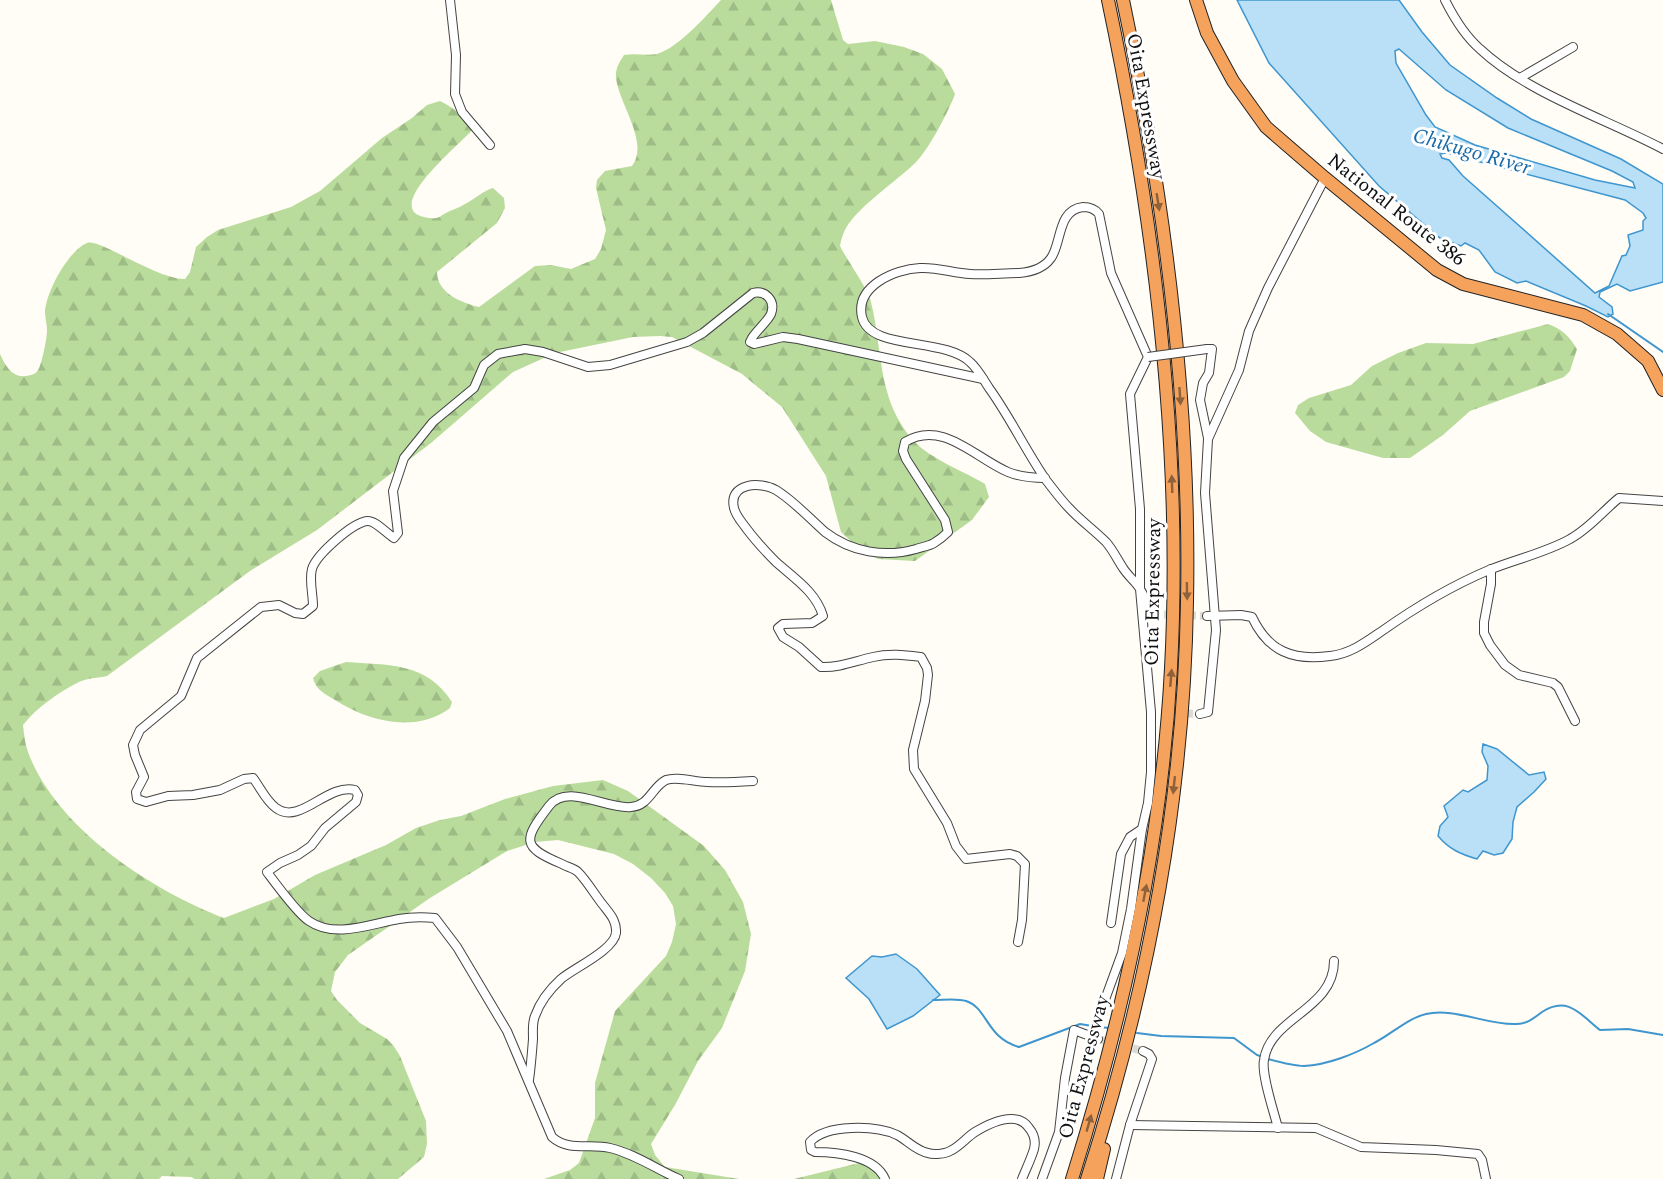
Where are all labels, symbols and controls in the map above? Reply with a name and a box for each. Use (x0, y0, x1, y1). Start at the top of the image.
street label: Oita Expressway (1118, 31, 1174, 183)
water label: Chikugo River (1409, 120, 1535, 184)
street label: National Route 386 (1321, 146, 1472, 274)
one-way arrow (1153, 193, 1162, 212)
one-way arrow (1175, 387, 1185, 406)
one-way arrow (1167, 474, 1176, 493)
street label: Oita Expressway (1137, 517, 1169, 666)
one-way arrow (1182, 581, 1192, 600)
one-way arrow (1166, 669, 1175, 688)
one-way arrow (1169, 776, 1179, 795)
one-way arrow (1141, 883, 1150, 902)
street label: Oita Expressway (1050, 991, 1118, 1142)
one-way arrow (1085, 1114, 1094, 1132)

